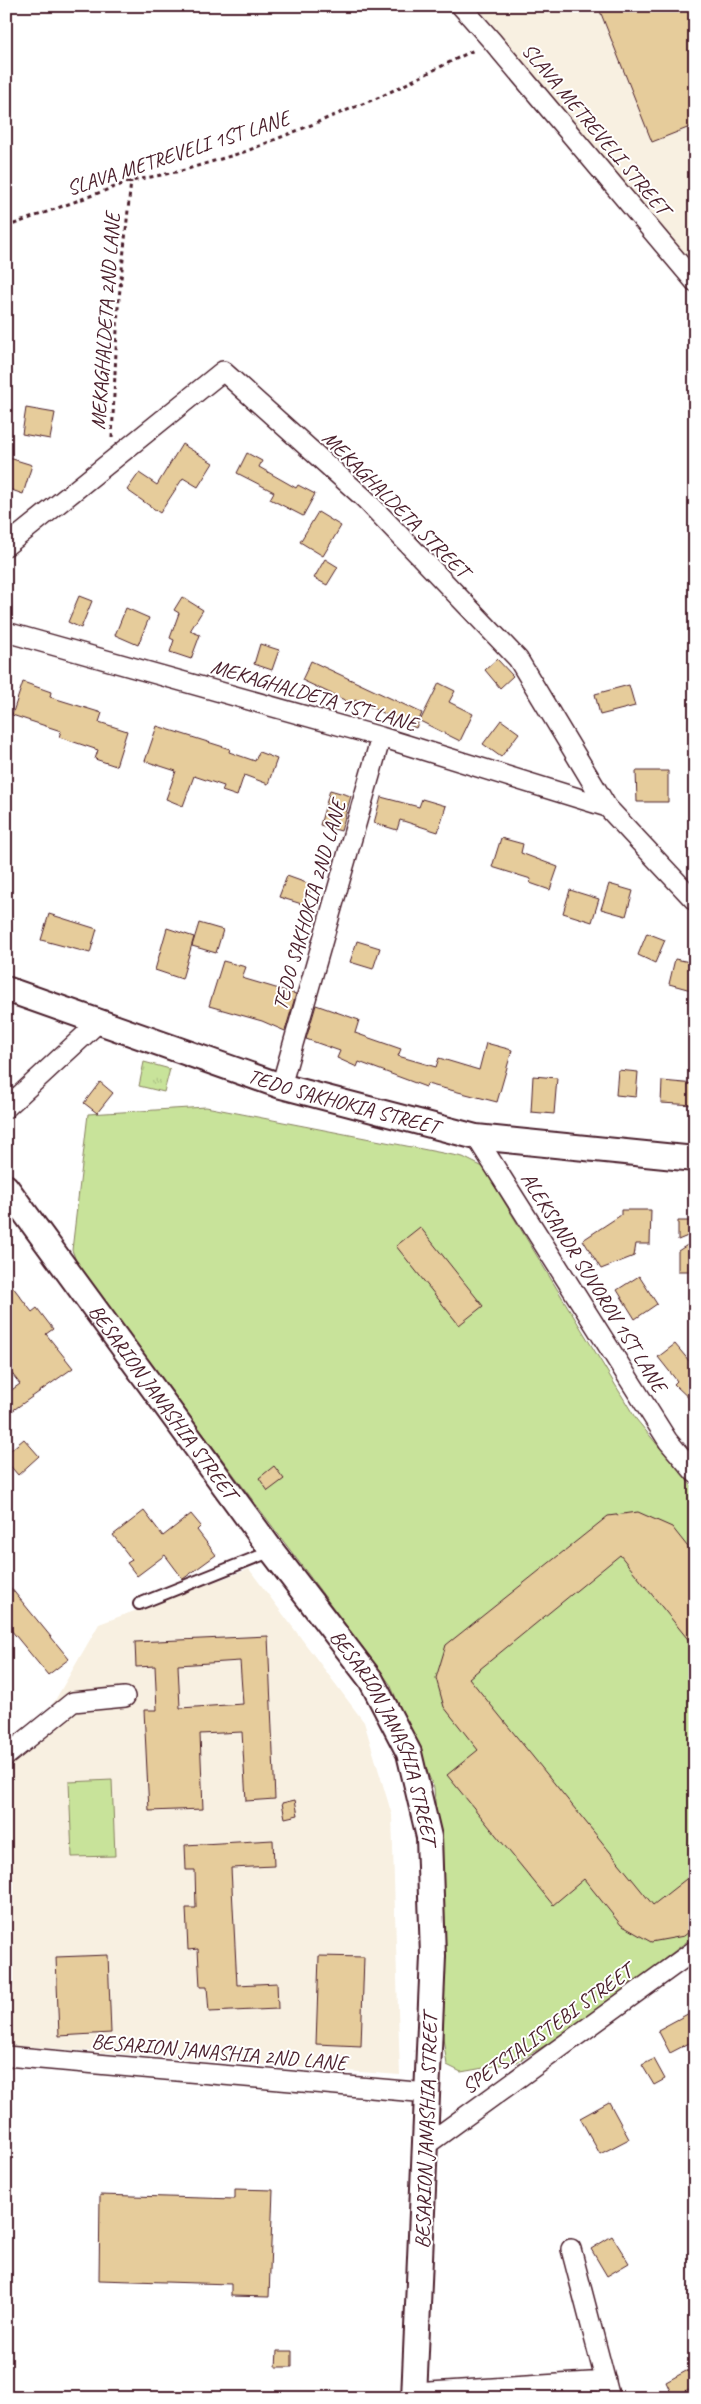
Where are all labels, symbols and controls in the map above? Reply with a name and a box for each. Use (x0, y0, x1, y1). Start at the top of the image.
street label: SLAVA METREVELI STREET (516, 38, 679, 224)
street label: SLAVA METREVELI 1ST LANE (63, 104, 295, 201)
street label: MEKAGHALDETA 2ND LANE (84, 209, 126, 431)
street label: MEKAGHALDETA STREET (317, 425, 479, 587)
street label: MEKAGHALDETA 1ST LANE (208, 653, 422, 738)
street label: TEDO SAKHOKIA 2ND LANE (267, 794, 352, 1013)
street label: TEDO SAKHOKIA STREET (245, 1062, 446, 1141)
street label: ALEKSANDR SUVOROV 1ST LANE (516, 1167, 674, 1399)
street label: BESARION JANASHIA STREET (83, 1299, 246, 1509)
street label: BESARION JANASHIA STREET (324, 1624, 442, 1849)
street label: SPETSIALISTEBI STREET (457, 1955, 642, 2100)
street label: BESARION JANASHIA STREET (409, 2008, 443, 2249)
street label: BESARION JANASHIA 2ND LANE (90, 2028, 350, 2076)

